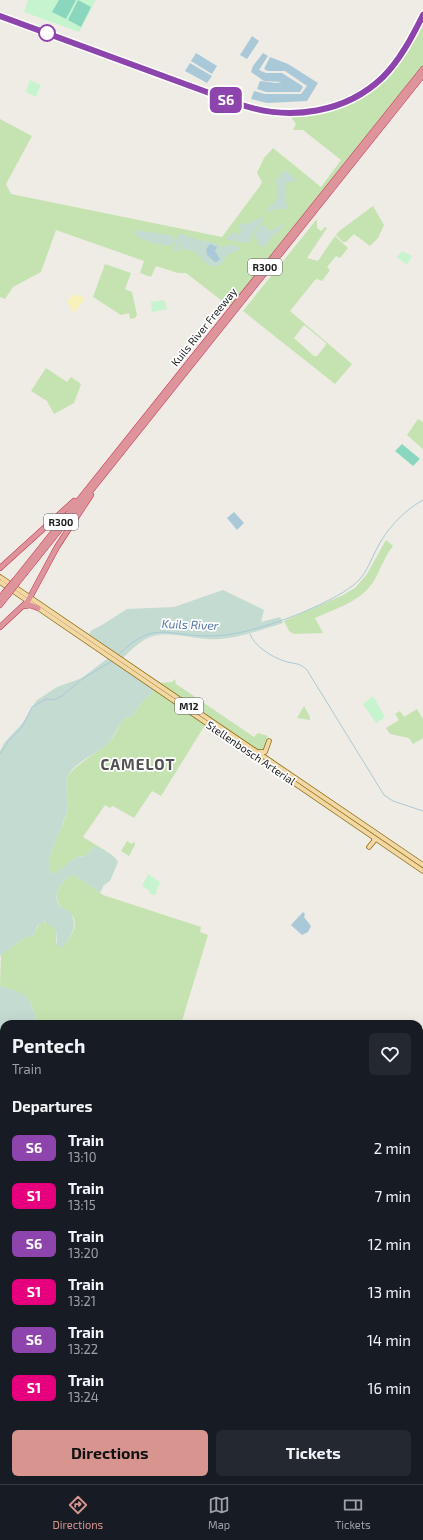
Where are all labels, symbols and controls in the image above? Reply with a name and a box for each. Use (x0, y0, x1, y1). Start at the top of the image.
unlabelled marker (38, 24, 56, 42)
line badge: S6 (208, 87, 244, 113)
text: S6 (218, 91, 234, 108)
road number: R300 (248, 259, 282, 275)
street label: Kuils River Freeway (168, 285, 239, 369)
road number: R300 (44, 514, 78, 530)
water label: Kuils River (161, 616, 219, 632)
road number: M12 (175, 698, 203, 714)
street label: Stellenbosch Arterial (204, 718, 299, 788)
district label: CAMELOT (100, 755, 176, 773)
button: heart (369, 1033, 411, 1075)
text: Pentech (12, 1034, 85, 1057)
text: Train (12, 1061, 41, 1077)
text: Departures (12, 1097, 92, 1115)
text: Train (68, 1131, 104, 1149)
text: S6 (26, 1139, 42, 1156)
text: 2 min (374, 1139, 411, 1157)
text: 13:10 (68, 1149, 96, 1165)
text: Train (68, 1179, 104, 1197)
text: S1 (27, 1187, 41, 1204)
text: 7 min (374, 1187, 411, 1205)
text: 13:15 (68, 1197, 96, 1213)
text: Train (68, 1227, 104, 1245)
text: S6 (26, 1235, 42, 1252)
text: 12 min (368, 1235, 411, 1253)
text: 13:20 (68, 1245, 99, 1261)
text: Train (68, 1275, 104, 1293)
text: S1 (27, 1283, 41, 1300)
text: 13 min (368, 1283, 411, 1301)
text: 13:21 (68, 1293, 96, 1309)
text: Train (68, 1323, 104, 1341)
text: S6 (26, 1331, 42, 1348)
text: 14 min (367, 1331, 411, 1349)
text: 13:22 (68, 1341, 98, 1357)
text: Train (68, 1371, 104, 1389)
text: S1 (27, 1379, 41, 1396)
text: 16 min (368, 1379, 411, 1397)
text: 13:24 (68, 1389, 99, 1405)
button: Directions (12, 1430, 208, 1476)
button: Tickets (216, 1430, 411, 1476)
tab: Directions (52, 1494, 103, 1531)
tab: Map (208, 1494, 230, 1531)
tab: Tickets (335, 1494, 371, 1531)

